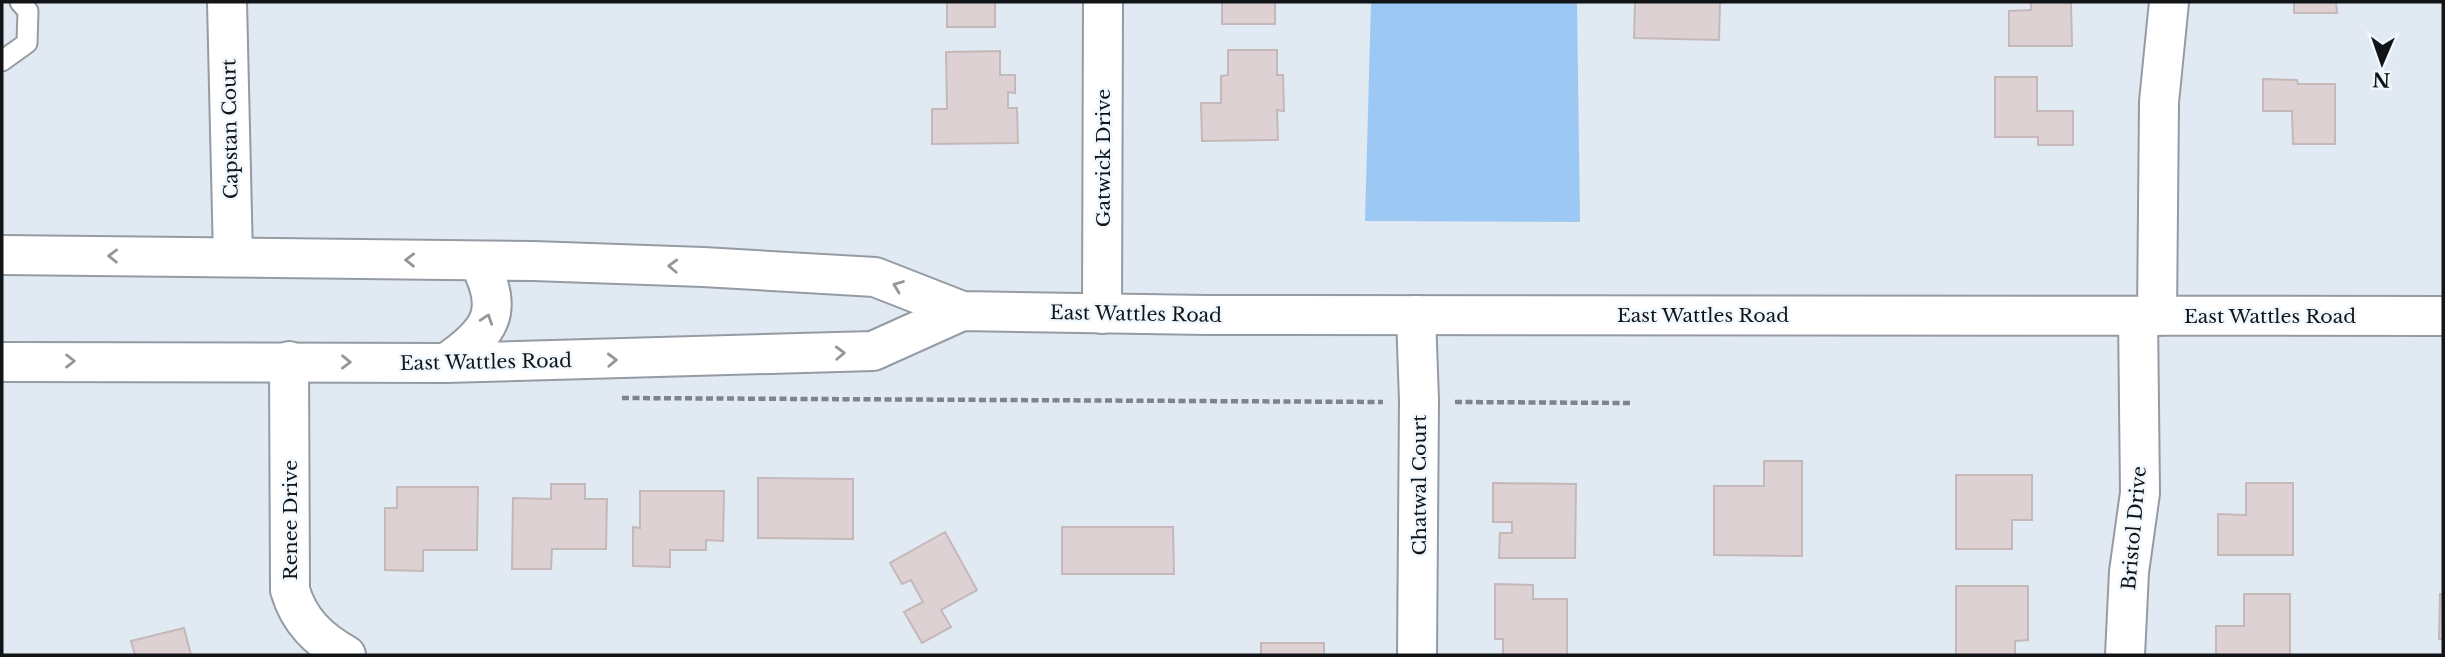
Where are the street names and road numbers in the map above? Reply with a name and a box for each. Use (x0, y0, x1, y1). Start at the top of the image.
street label: Capstan Court (217, 58, 243, 199)
street label: Gatwick Drive (1092, 89, 1115, 227)
street label: East Wattles Road (1050, 301, 1222, 327)
street label: East Wattles Road (1617, 304, 1789, 327)
street label: East Wattles Road (2184, 305, 2356, 328)
street label: East Wattles Road (400, 349, 572, 375)
street label: Chatwal Court (1408, 414, 1431, 555)
street label: Renee Drive (279, 460, 302, 580)
street label: Bristol Drive (2117, 465, 2151, 591)

